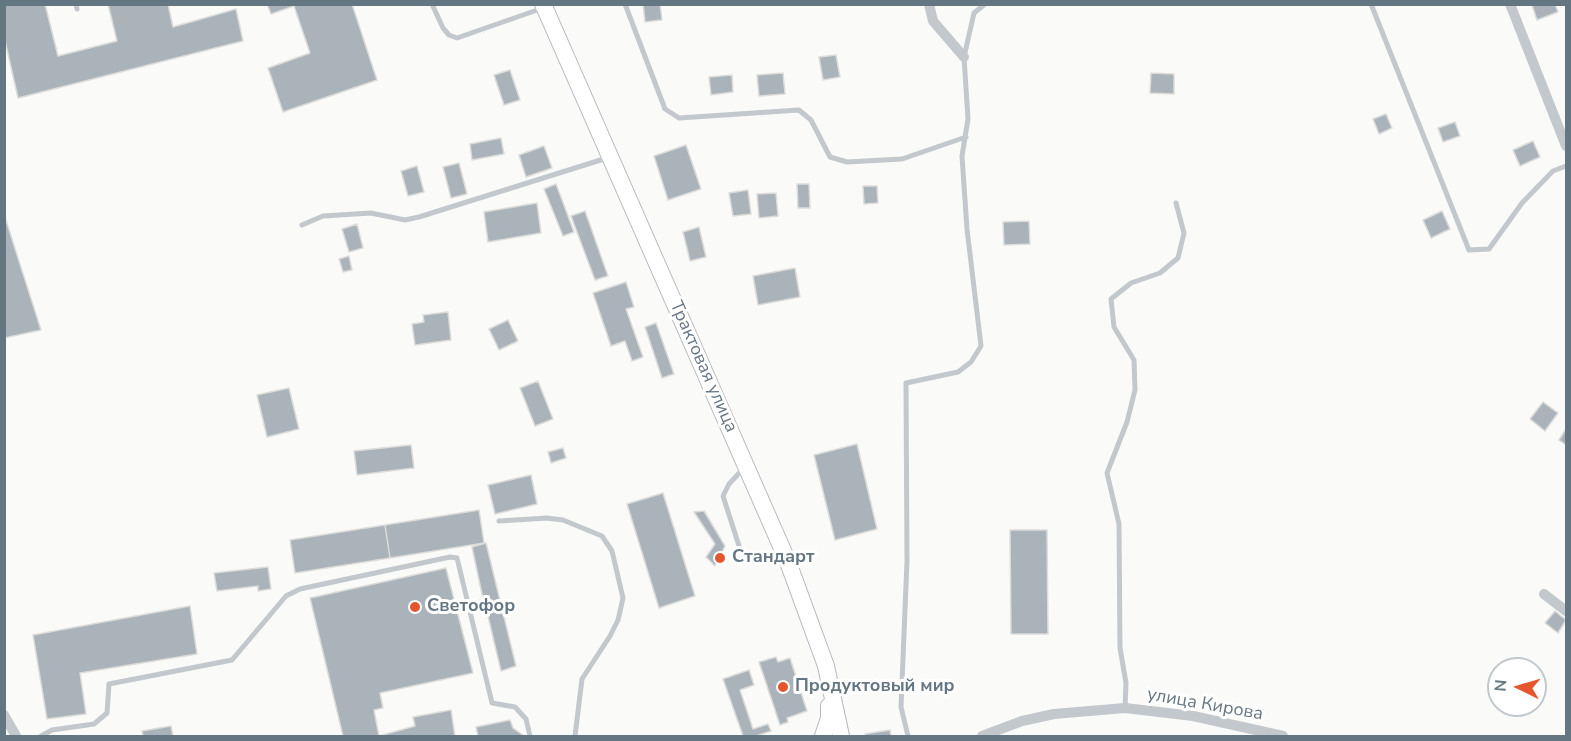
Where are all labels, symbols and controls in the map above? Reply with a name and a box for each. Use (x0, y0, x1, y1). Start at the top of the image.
street label: Трактовая улица (664, 298, 742, 436)
place label: Стандарт (732, 547, 815, 569)
marker: Стандарт (713, 551, 727, 565)
place label: Светофор (427, 596, 515, 618)
marker: Светофор (408, 600, 422, 614)
north arrow (1487, 657, 1547, 717)
place label: Продуктовый мир (795, 676, 955, 698)
text: N (1490, 679, 1513, 693)
marker: Продуктовый мир (776, 680, 790, 694)
street label: улица Кирова (1145, 684, 1265, 726)

